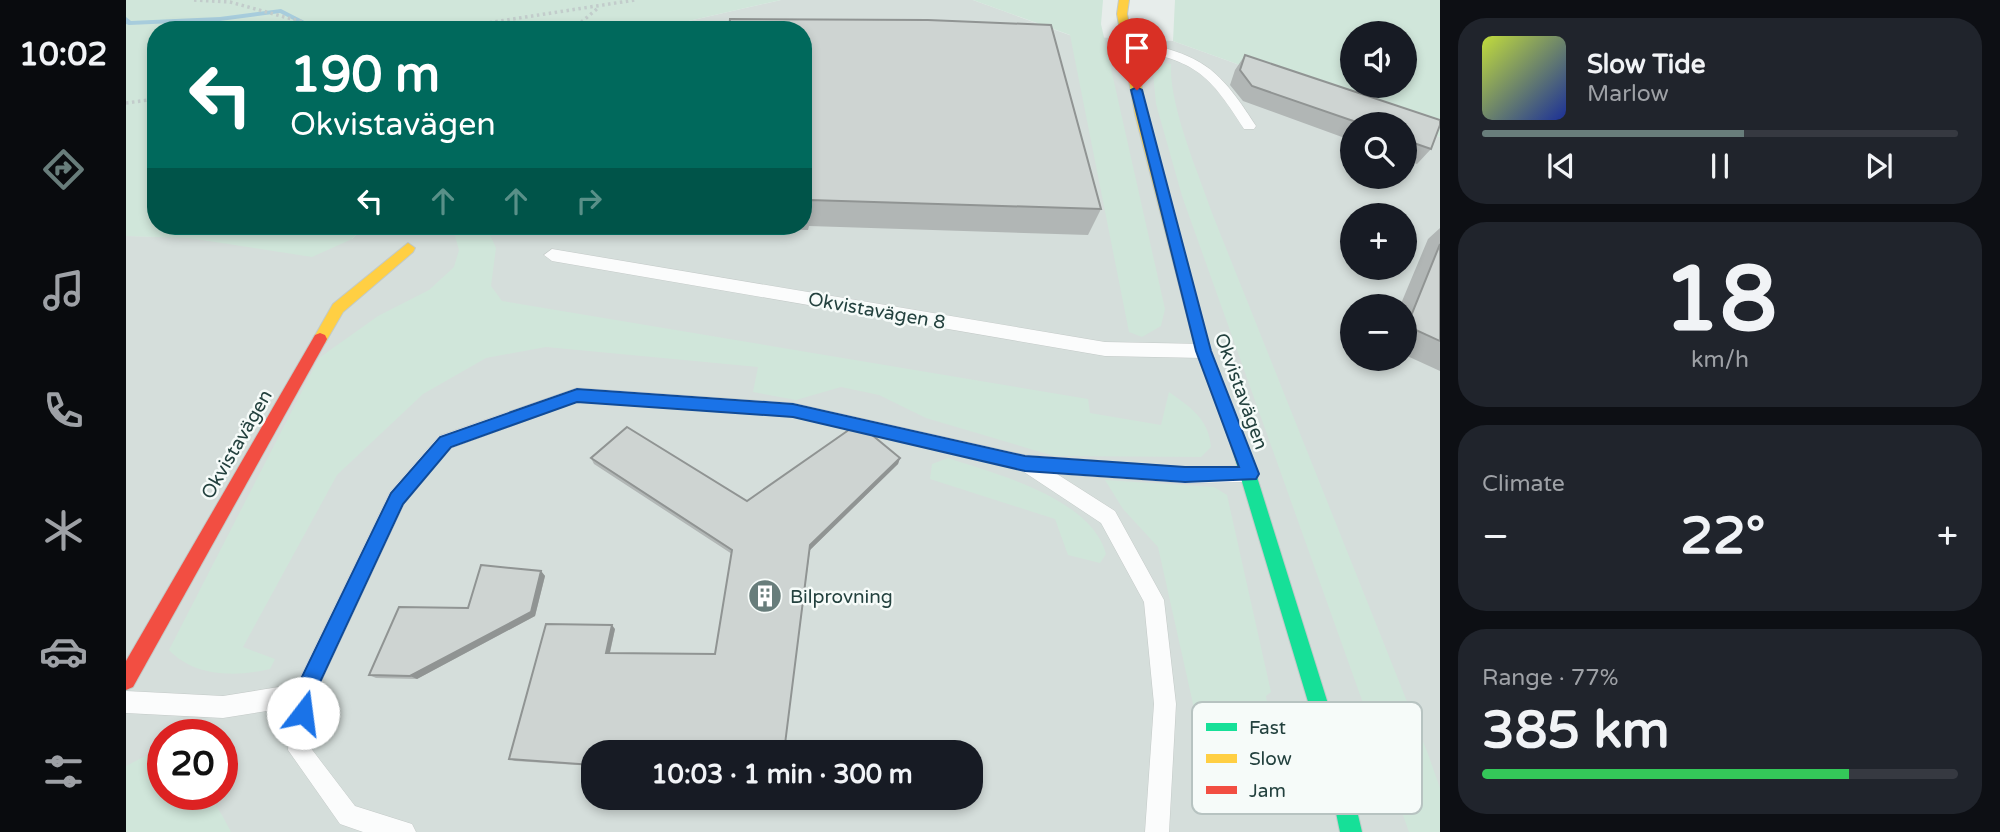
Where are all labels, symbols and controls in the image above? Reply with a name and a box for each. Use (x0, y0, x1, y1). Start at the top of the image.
pin (1107, 18, 1167, 90)
map controls (1340, 21, 1417, 371)
button: sound (1340, 21, 1417, 98)
icon: arrive (1118, 29, 1156, 67)
text: 10:02 (19, 36, 107, 74)
text: 190 m (290, 46, 440, 105)
icon: left (175, 49, 266, 140)
text: Slow Tide (1587, 49, 1705, 80)
text: Marlow (1587, 80, 1669, 108)
text: Okvistavägen (290, 106, 496, 144)
button: search (1340, 112, 1417, 189)
icon: directions (39, 145, 88, 194)
icon: previous (1542, 147, 1580, 185)
icon: pause (1701, 147, 1739, 185)
icon: next (1860, 147, 1898, 185)
icon: left (351, 182, 389, 220)
icon: ahead (424, 182, 462, 220)
icon: ahead (497, 182, 535, 220)
icon: right (570, 182, 608, 220)
button: + (1340, 203, 1417, 280)
text: 18 (1663, 245, 1777, 355)
icon: music (39, 266, 88, 315)
street label: Okvistavägen 8 (806, 288, 947, 334)
button: − (1340, 294, 1417, 371)
street label: Okvistavägen (1210, 330, 1272, 453)
text: km/h (1691, 346, 1749, 374)
icon: phone (39, 386, 88, 435)
street label: Okvistavägen (197, 386, 277, 503)
text: Climate (1482, 470, 1565, 498)
text: 22° (1680, 505, 1765, 568)
icon: climate (39, 506, 88, 555)
text: − (1482, 514, 1509, 560)
text: + (1937, 514, 1958, 560)
building icon: Bilprovning (746, 577, 784, 615)
place label: Bilprovning (790, 586, 893, 608)
icon: car (39, 627, 88, 676)
text: Range · 77% (1482, 664, 1618, 692)
position arrow (266, 676, 340, 750)
text: 385 km (1482, 699, 1670, 762)
legend (1192, 702, 1422, 814)
text: Fast (1249, 717, 1286, 739)
speed limit sign: 20 (147, 719, 238, 810)
icon: filters (39, 747, 88, 796)
text: Slow (1249, 748, 1292, 770)
text: 10:03 · 1 min · 300 m (651, 759, 913, 790)
text: Jam (1249, 780, 1286, 802)

